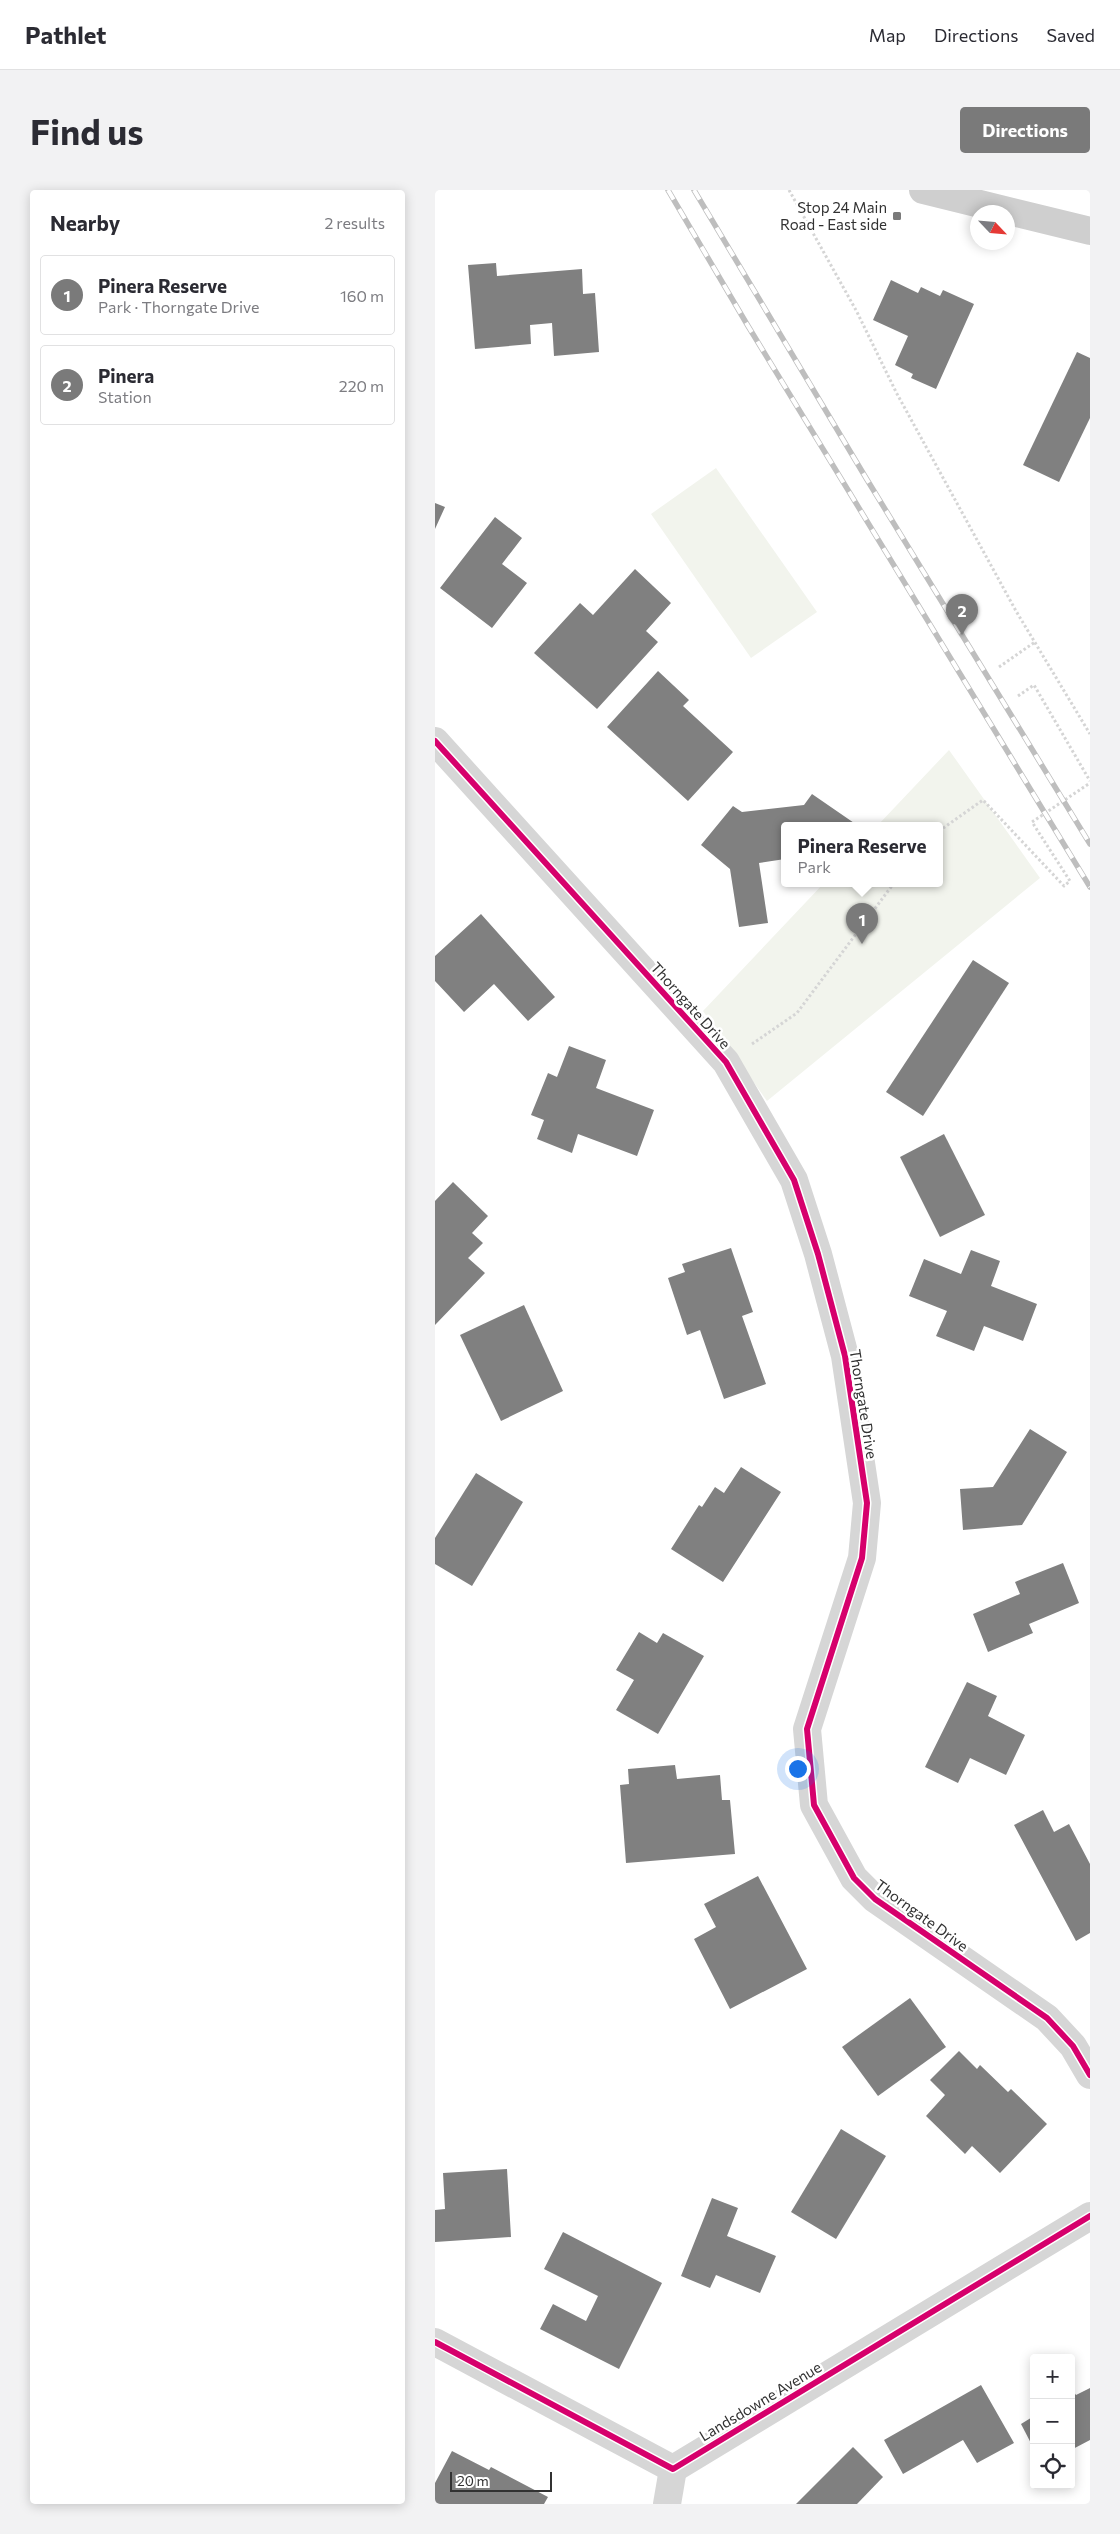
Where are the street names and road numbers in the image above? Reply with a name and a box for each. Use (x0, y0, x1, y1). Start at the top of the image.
street label: Thorngate Drive (647, 958, 735, 1052)
street label: Thorngate Drive (846, 1348, 882, 1460)
street label: Thorngate Drive (872, 1875, 972, 1955)
street label: Landsdowne Avenue (696, 2357, 824, 2445)

